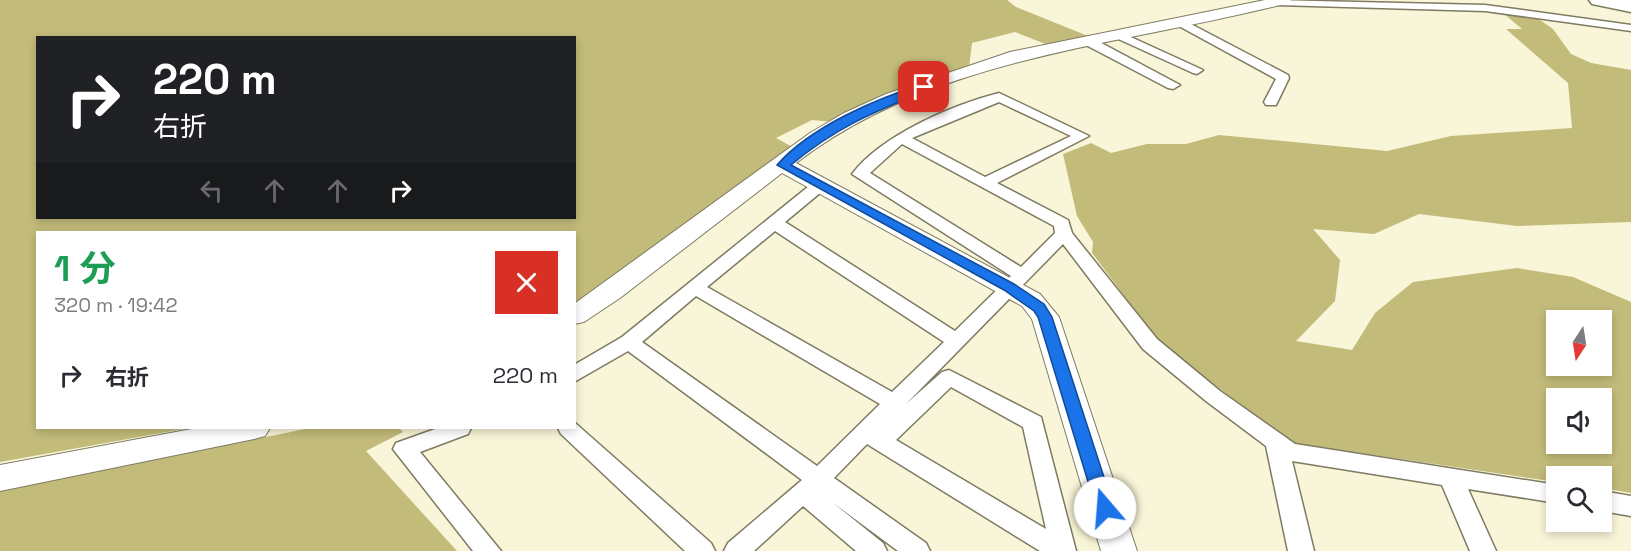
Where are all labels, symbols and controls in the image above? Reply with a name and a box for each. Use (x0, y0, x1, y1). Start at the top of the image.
text: 220 m (153, 53, 277, 106)
icon: right (54, 60, 132, 138)
pin (898, 61, 949, 112)
icon: arrive (907, 70, 940, 103)
text: 右折 (153, 109, 207, 144)
icon: left (195, 174, 228, 207)
icon: ahead (258, 174, 291, 207)
icon: ahead (321, 174, 354, 207)
icon: right (384, 174, 417, 207)
text: 1 分 (54, 246, 115, 292)
button: close (495, 251, 558, 314)
text: 320 m · 19:42 (54, 292, 178, 318)
north arrow (1546, 310, 1612, 376)
map controls (1546, 310, 1612, 532)
icon: right (54, 359, 87, 392)
text: 220 m (493, 361, 558, 389)
text: 右折 (105, 363, 149, 391)
button: sound (1546, 388, 1612, 454)
button: search (1546, 466, 1612, 532)
position arrow (1073, 476, 1137, 540)

